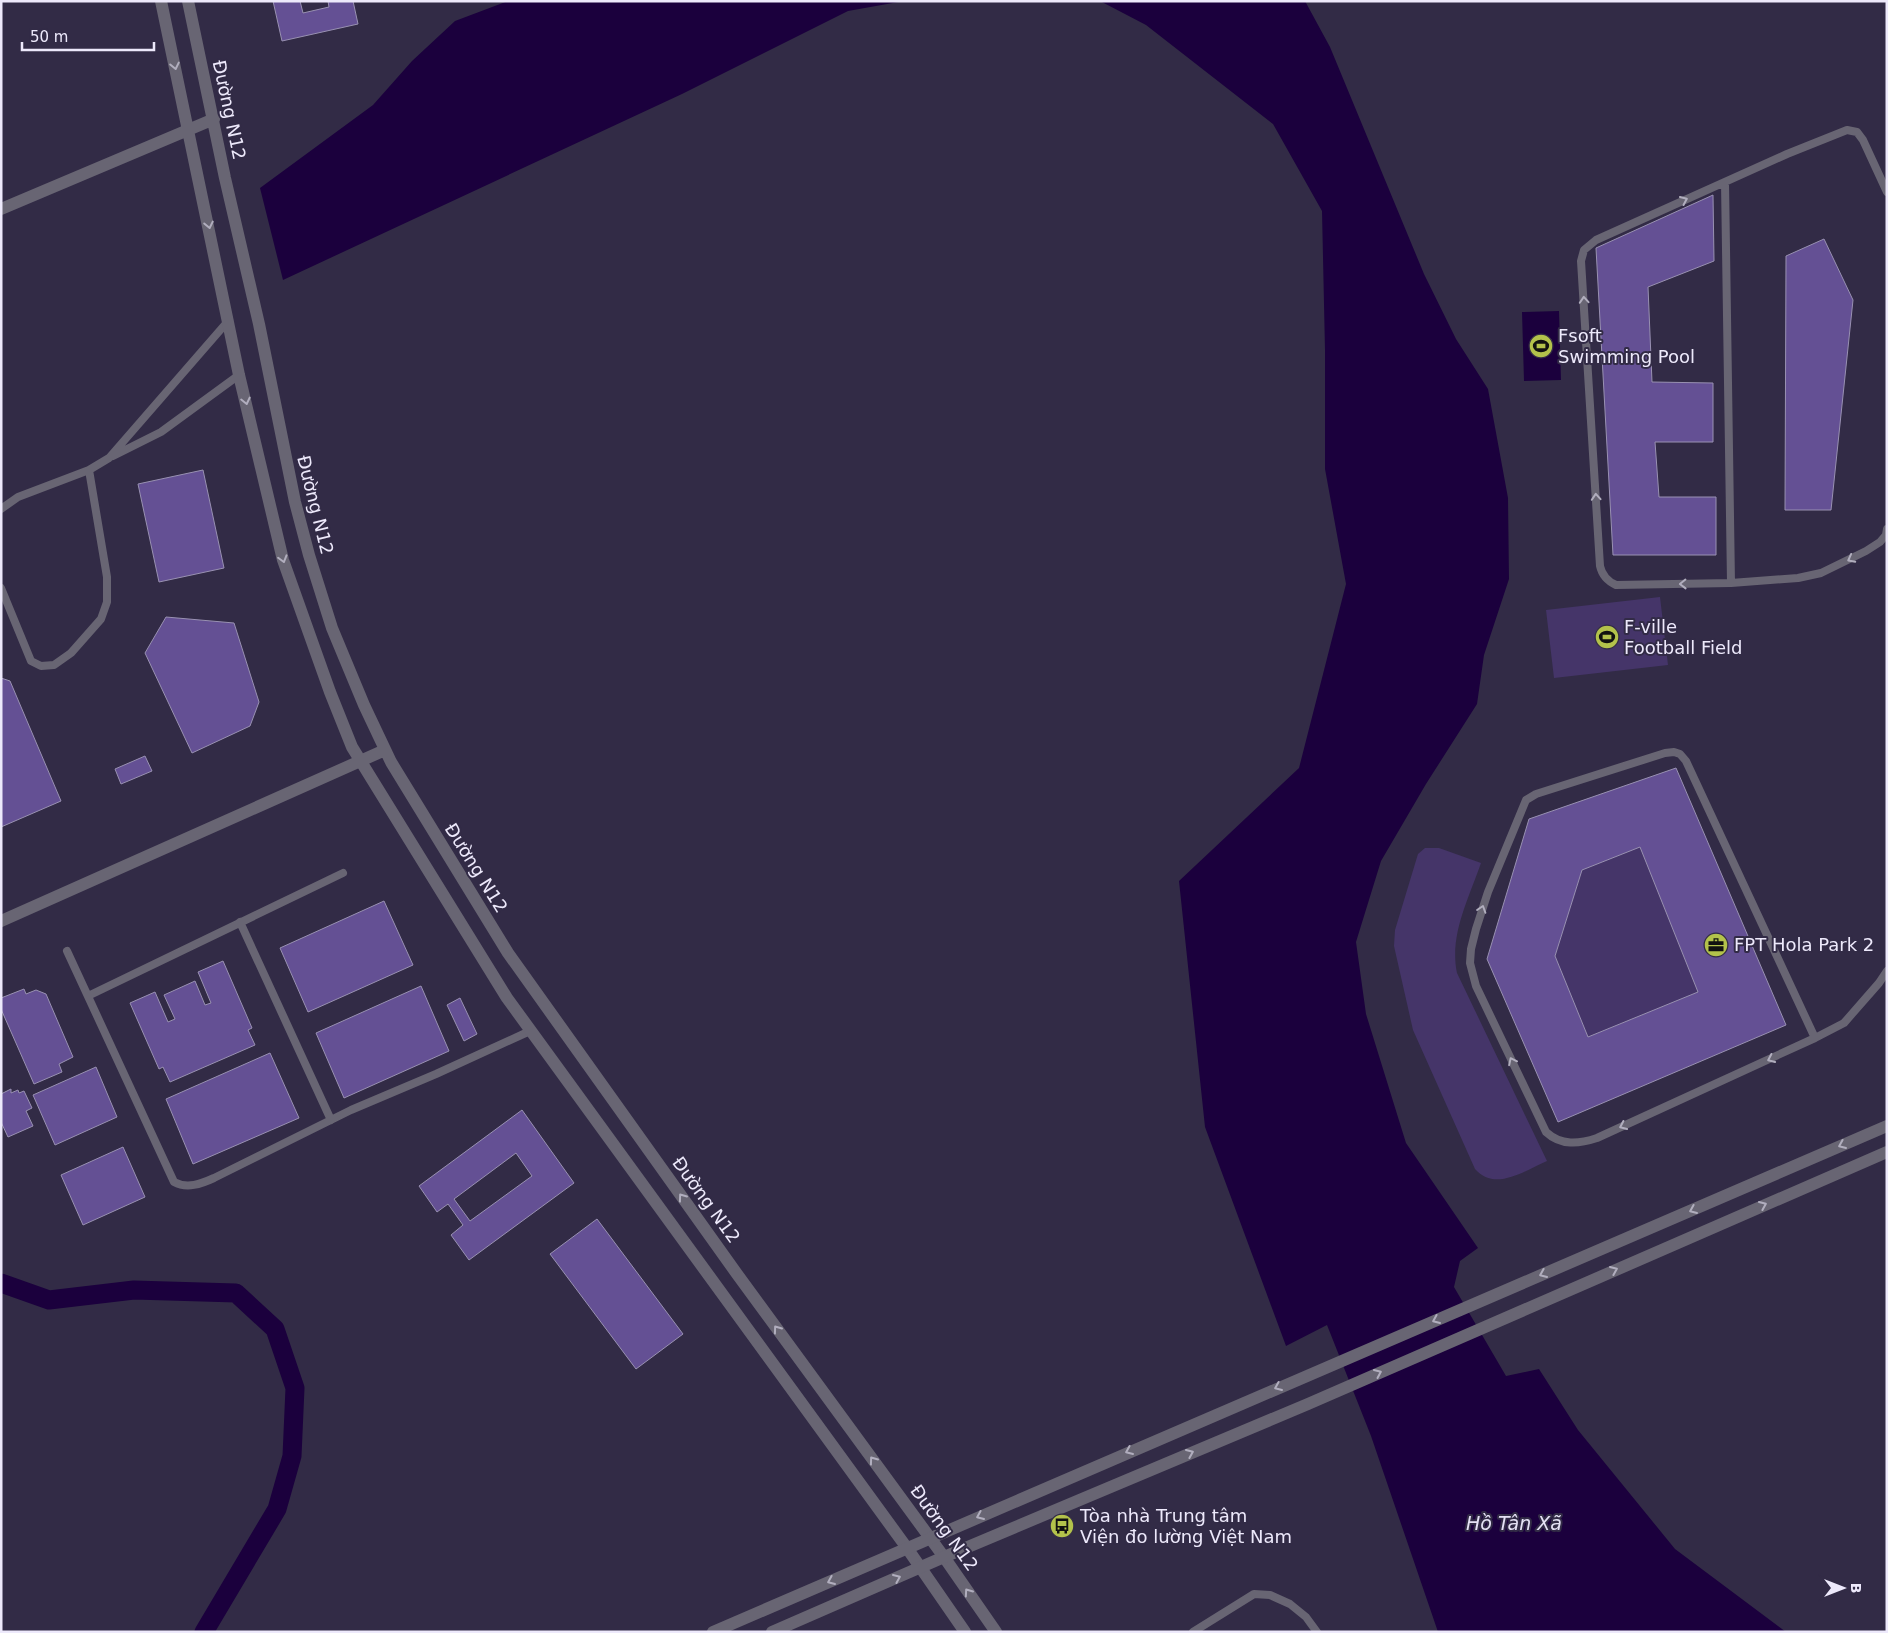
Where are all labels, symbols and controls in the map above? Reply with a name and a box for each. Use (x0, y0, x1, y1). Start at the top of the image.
scale bar (22, 20, 155, 52)
text: 50 m (30, 28, 68, 46)
street label: Đường N12 (209, 58, 250, 162)
one-way arrow (169, 62, 180, 70)
one-way arrow (1679, 196, 1688, 207)
one-way arrow (203, 220, 213, 229)
one-way arrow (1578, 295, 1589, 303)
place label: Fsoft Swimming Pool (1558, 325, 1695, 367)
sports icon: Fsoft Swimming Pool (1528, 333, 1554, 359)
one-way arrow (240, 397, 251, 406)
street label: Đường N12 (293, 453, 338, 557)
one-way arrow (1590, 492, 1601, 500)
one-way arrow (1847, 553, 1856, 563)
one-way arrow (278, 555, 288, 563)
one-way arrow (1678, 579, 1686, 589)
place label: F-ville Football Field (1624, 616, 1743, 658)
sports icon: F-ville Football Field (1594, 624, 1620, 650)
street label: Đường N12 (441, 819, 512, 916)
one-way arrow (1477, 905, 1487, 913)
office icon: FPT Hola Park 2 (1703, 932, 1729, 958)
place label: FPT Hola Park 2 (1734, 934, 1874, 955)
one-way arrow (1767, 1052, 1776, 1063)
one-way arrow (1508, 1057, 1518, 1066)
one-way arrow (1619, 1120, 1628, 1131)
one-way arrow (1838, 1139, 1847, 1150)
street label: Đường N12 (668, 1153, 745, 1247)
one-way arrow (679, 1193, 688, 1203)
one-way arrow (1758, 1201, 1767, 1212)
one-way arrow (1689, 1203, 1698, 1214)
one-way arrow (1609, 1266, 1618, 1277)
one-way arrow (1540, 1268, 1548, 1278)
one-way arrow (1432, 1314, 1440, 1324)
one-way arrow (774, 1325, 783, 1335)
one-way arrow (1373, 1368, 1382, 1379)
one-way arrow (1274, 1380, 1283, 1391)
one-way arrow (1125, 1445, 1134, 1456)
one-way arrow (1185, 1449, 1194, 1460)
one-way arrow (870, 1456, 879, 1466)
street label: Đường N12 (906, 1481, 983, 1575)
place label: Tòa nhà Trung tâm Viện đo lường Việt Nam (1079, 1505, 1292, 1547)
one-way arrow (976, 1509, 985, 1520)
water label: Hồ Tân Xã (1466, 1512, 1562, 1534)
bus stop icon: Tòa nhà Trung tâm Viện đo lường Việt Nam (1049, 1513, 1075, 1539)
north arrow (1818, 1563, 1868, 1613)
one-way arrow (892, 1573, 901, 1584)
one-way arrow (827, 1574, 836, 1585)
text: B (1848, 1583, 1864, 1593)
one-way arrow (965, 1588, 974, 1598)

